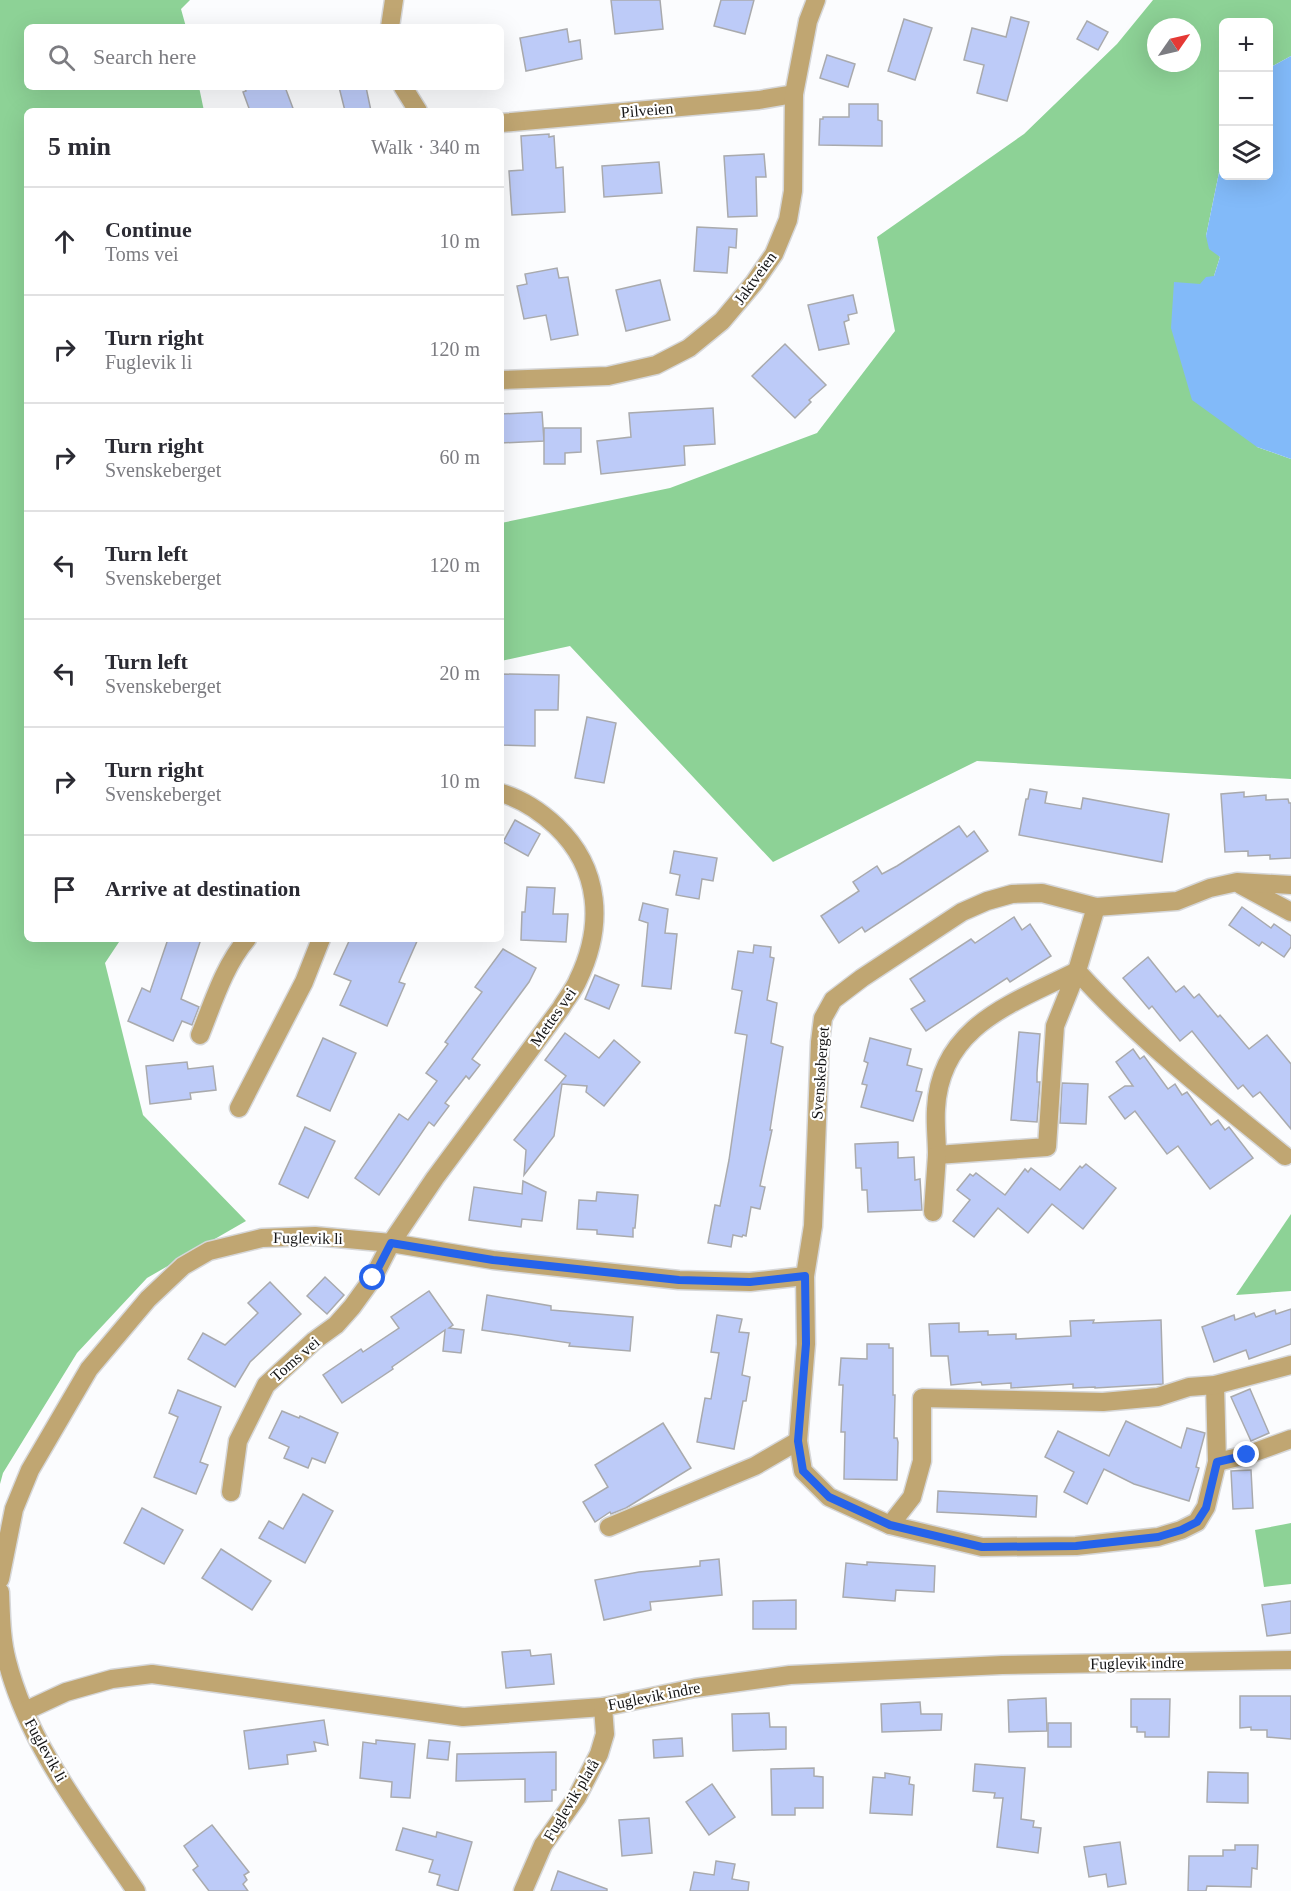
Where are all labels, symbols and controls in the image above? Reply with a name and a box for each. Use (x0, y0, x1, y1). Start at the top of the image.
north arrow (1147, 18, 1201, 72)
map controls (1219, 18, 1273, 180)
button: + (1219, 18, 1273, 72)
search box (24, 24, 504, 90)
icon: search (45, 41, 78, 74)
text: Search here (93, 44, 196, 69)
button: − (1219, 72, 1273, 126)
street label: Pilveien (620, 99, 674, 121)
button: layers (1219, 126, 1273, 180)
text: 5 min (48, 132, 111, 161)
text: Walk · 340 m (371, 136, 480, 158)
text: Continue (105, 217, 192, 242)
icon: ahead (48, 225, 81, 258)
text: 10 m (439, 230, 480, 252)
text: Toms vei (105, 243, 179, 265)
street label: Jaktveien (730, 249, 780, 307)
text: Turn right (105, 325, 204, 350)
icon: right (48, 333, 81, 366)
text: 120 m (429, 338, 480, 360)
text: Fuglevik li (105, 351, 192, 373)
text: Turn right (105, 433, 204, 458)
icon: right (48, 441, 81, 474)
text: 60 m (439, 446, 480, 468)
text: Svenskeberget (105, 459, 221, 481)
text: Turn left (105, 541, 188, 566)
icon: left (48, 549, 81, 582)
text: 120 m (429, 554, 480, 576)
text: Svenskeberget (105, 567, 221, 589)
text: Turn left (105, 649, 188, 674)
icon: left (48, 657, 81, 690)
text: 20 m (439, 662, 480, 684)
text: Svenskeberget (105, 675, 221, 697)
text: Turn right (105, 757, 204, 782)
icon: right (48, 765, 81, 798)
text: 10 m (439, 770, 480, 792)
text: Svenskeberget (105, 783, 221, 805)
icon: arrive (48, 873, 81, 906)
text: Arrive at destination (105, 876, 301, 901)
street label: Mettes vei (527, 984, 580, 1049)
street label: Svenskeberget (808, 1025, 833, 1120)
street label: Fuglevik li (273, 1229, 344, 1248)
route start (359, 1264, 385, 1290)
street label: Toms vei (267, 1333, 323, 1385)
route end (1233, 1441, 1259, 1467)
street label: Fuglevik indre (1090, 1654, 1184, 1673)
street label: Fuglevik indre (606, 1679, 702, 1714)
street label: Fuglevik li (21, 1715, 71, 1786)
street label: Fuglevik platå (540, 1756, 603, 1844)

